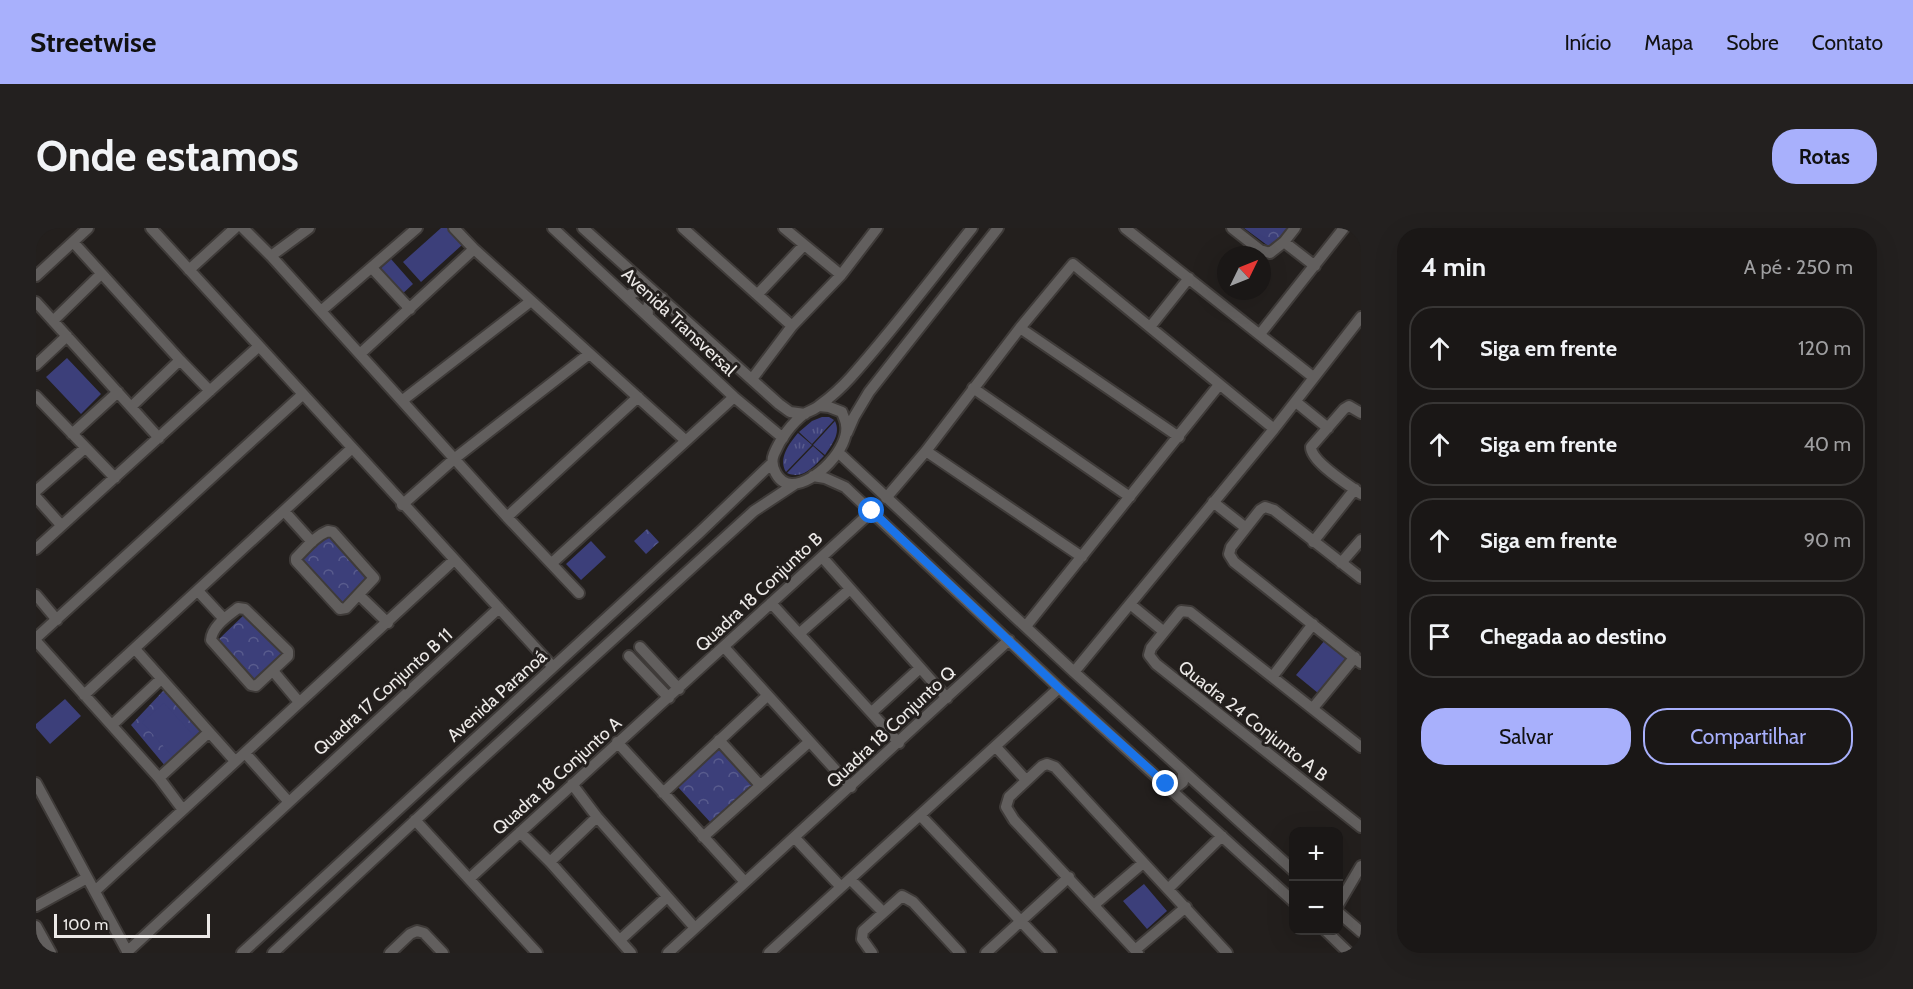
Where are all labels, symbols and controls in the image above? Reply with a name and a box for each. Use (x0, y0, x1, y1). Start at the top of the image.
text: Streetwise (30, 25, 156, 59)
text: Início (1564, 30, 1611, 55)
text: Mapa (1644, 30, 1693, 55)
text: Sobre (1726, 30, 1779, 55)
text: Contato (1812, 30, 1883, 55)
button: Rotas (1772, 129, 1877, 184)
text: Onde estamos (36, 130, 299, 182)
north arrow (1217, 246, 1271, 300)
text: 4 min (1421, 251, 1486, 283)
text: A pé · 250 m (1744, 255, 1853, 279)
street label: Avenida Transversal (617, 263, 741, 381)
icon: ahead (1423, 332, 1456, 365)
text: Siga em frente (1480, 335, 1617, 362)
text: 120 m (1798, 336, 1851, 360)
icon: ahead (1423, 428, 1456, 461)
text: Siga em frente (1480, 431, 1617, 458)
text: 40 m (1803, 432, 1851, 456)
route start (858, 497, 884, 523)
icon: ahead (1423, 524, 1456, 557)
street label: Quadra 18 Conjunto B (691, 527, 827, 657)
text: Siga em frente (1480, 527, 1617, 554)
text: 90 m (1804, 528, 1851, 552)
icon: arrive (1423, 620, 1456, 653)
text: Chegada ao destino (1480, 623, 1666, 650)
street label: Quadra 17 Conjunto B 11 (309, 624, 457, 760)
street label: Avenida Paranoá (443, 645, 552, 746)
street label: Quadra 24 Conjunto A B (1174, 656, 1332, 786)
street label: Quadra 18 Conjunto Q (822, 661, 960, 793)
button: Salvar (1421, 708, 1631, 765)
button: Compartilhar (1643, 708, 1853, 765)
street label: Quadra 18 Conjunto A (488, 712, 626, 840)
route end (1152, 770, 1178, 796)
map controls (1289, 827, 1343, 935)
button: + (1289, 827, 1343, 881)
button: − (1289, 881, 1343, 935)
scale bar (54, 911, 210, 938)
text: 100 m (63, 915, 108, 934)

